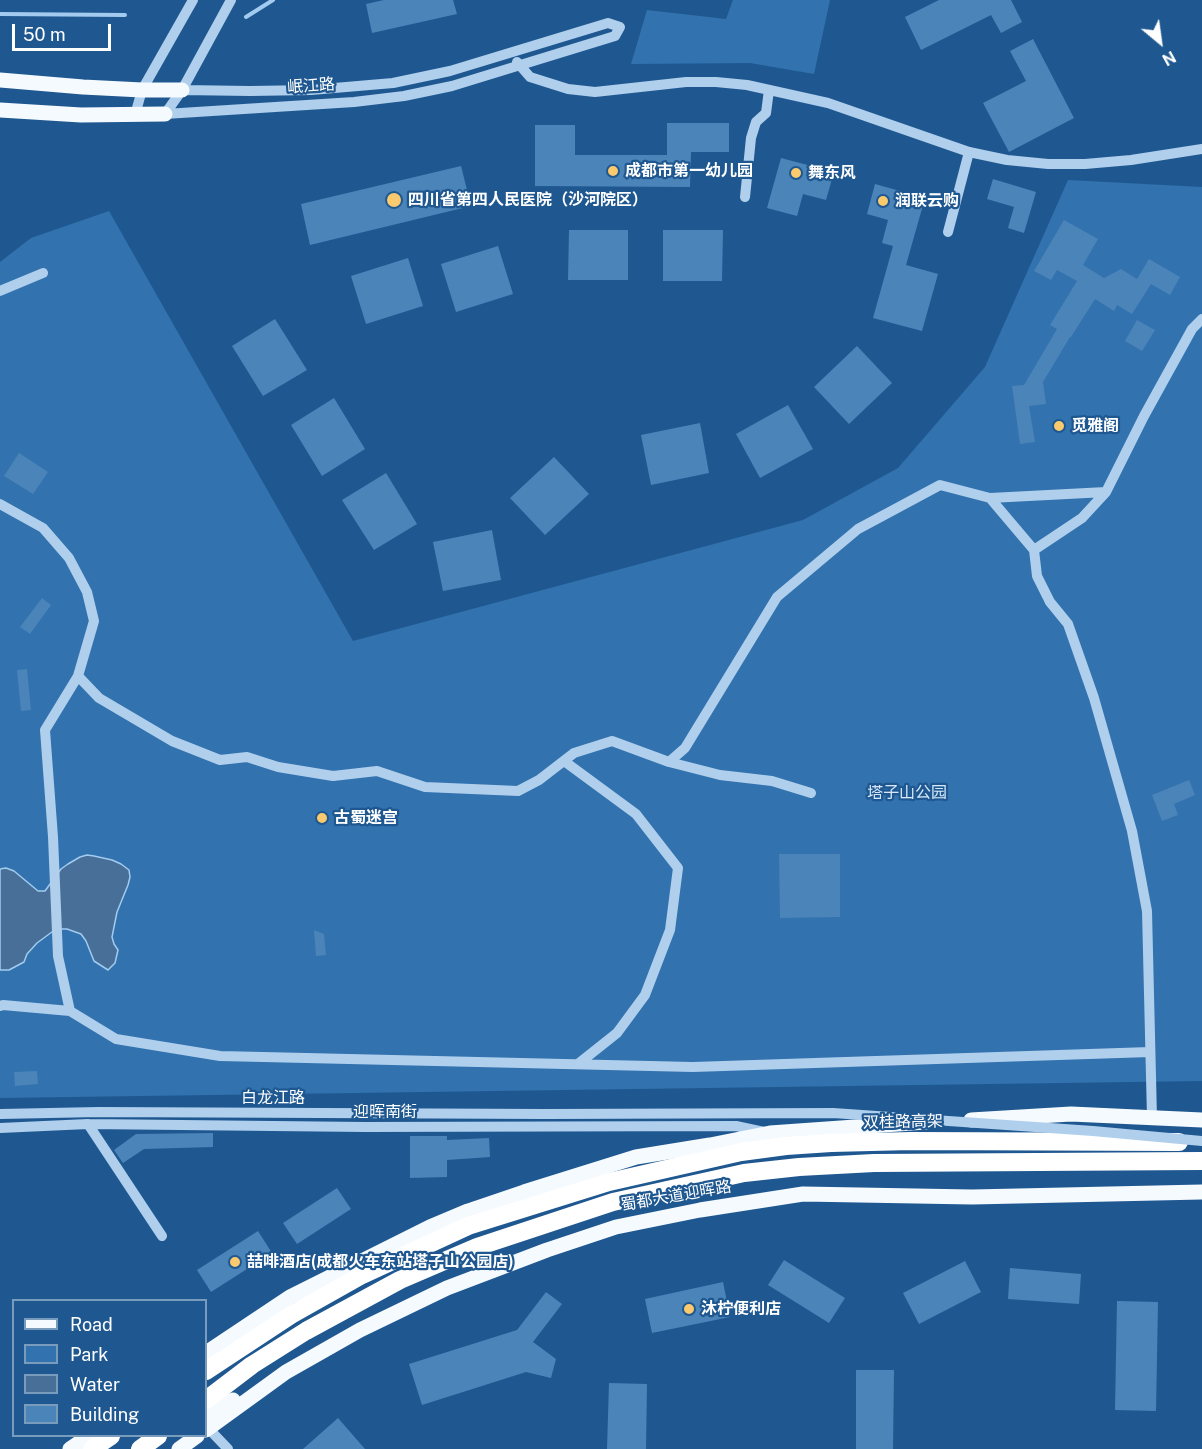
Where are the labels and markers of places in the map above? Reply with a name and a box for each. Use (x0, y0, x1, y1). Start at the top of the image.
place label: 成都市第一幼儿园 (625, 161, 753, 181)
place label: 舞东风 (808, 163, 856, 183)
marker: 成都市第一幼儿园 (606, 164, 620, 178)
marker: 舞东风 (789, 166, 803, 180)
place label: 四川省第四人民医院（沙河院区） (408, 190, 648, 210)
marker: 四川省第四人民医院（沙河院区） (385, 191, 403, 209)
place label: 润联云购 (895, 191, 959, 211)
marker: 润联云购 (876, 194, 890, 208)
place label: 觅雅阁 (1071, 416, 1119, 436)
marker: 觅雅阁 (1052, 419, 1066, 433)
place label: 古蜀迷宫 (334, 808, 398, 828)
marker: 古蜀迷宫 (315, 811, 329, 825)
place label: 喆啡酒店(成都火车东站塔子山公园店) (247, 1252, 514, 1272)
marker: 喆啡酒店(成都火车东站塔子山公园店) (228, 1255, 242, 1269)
place label: 沐柠便利店 (701, 1299, 781, 1319)
marker: 沐柠便利店 (682, 1302, 696, 1316)

